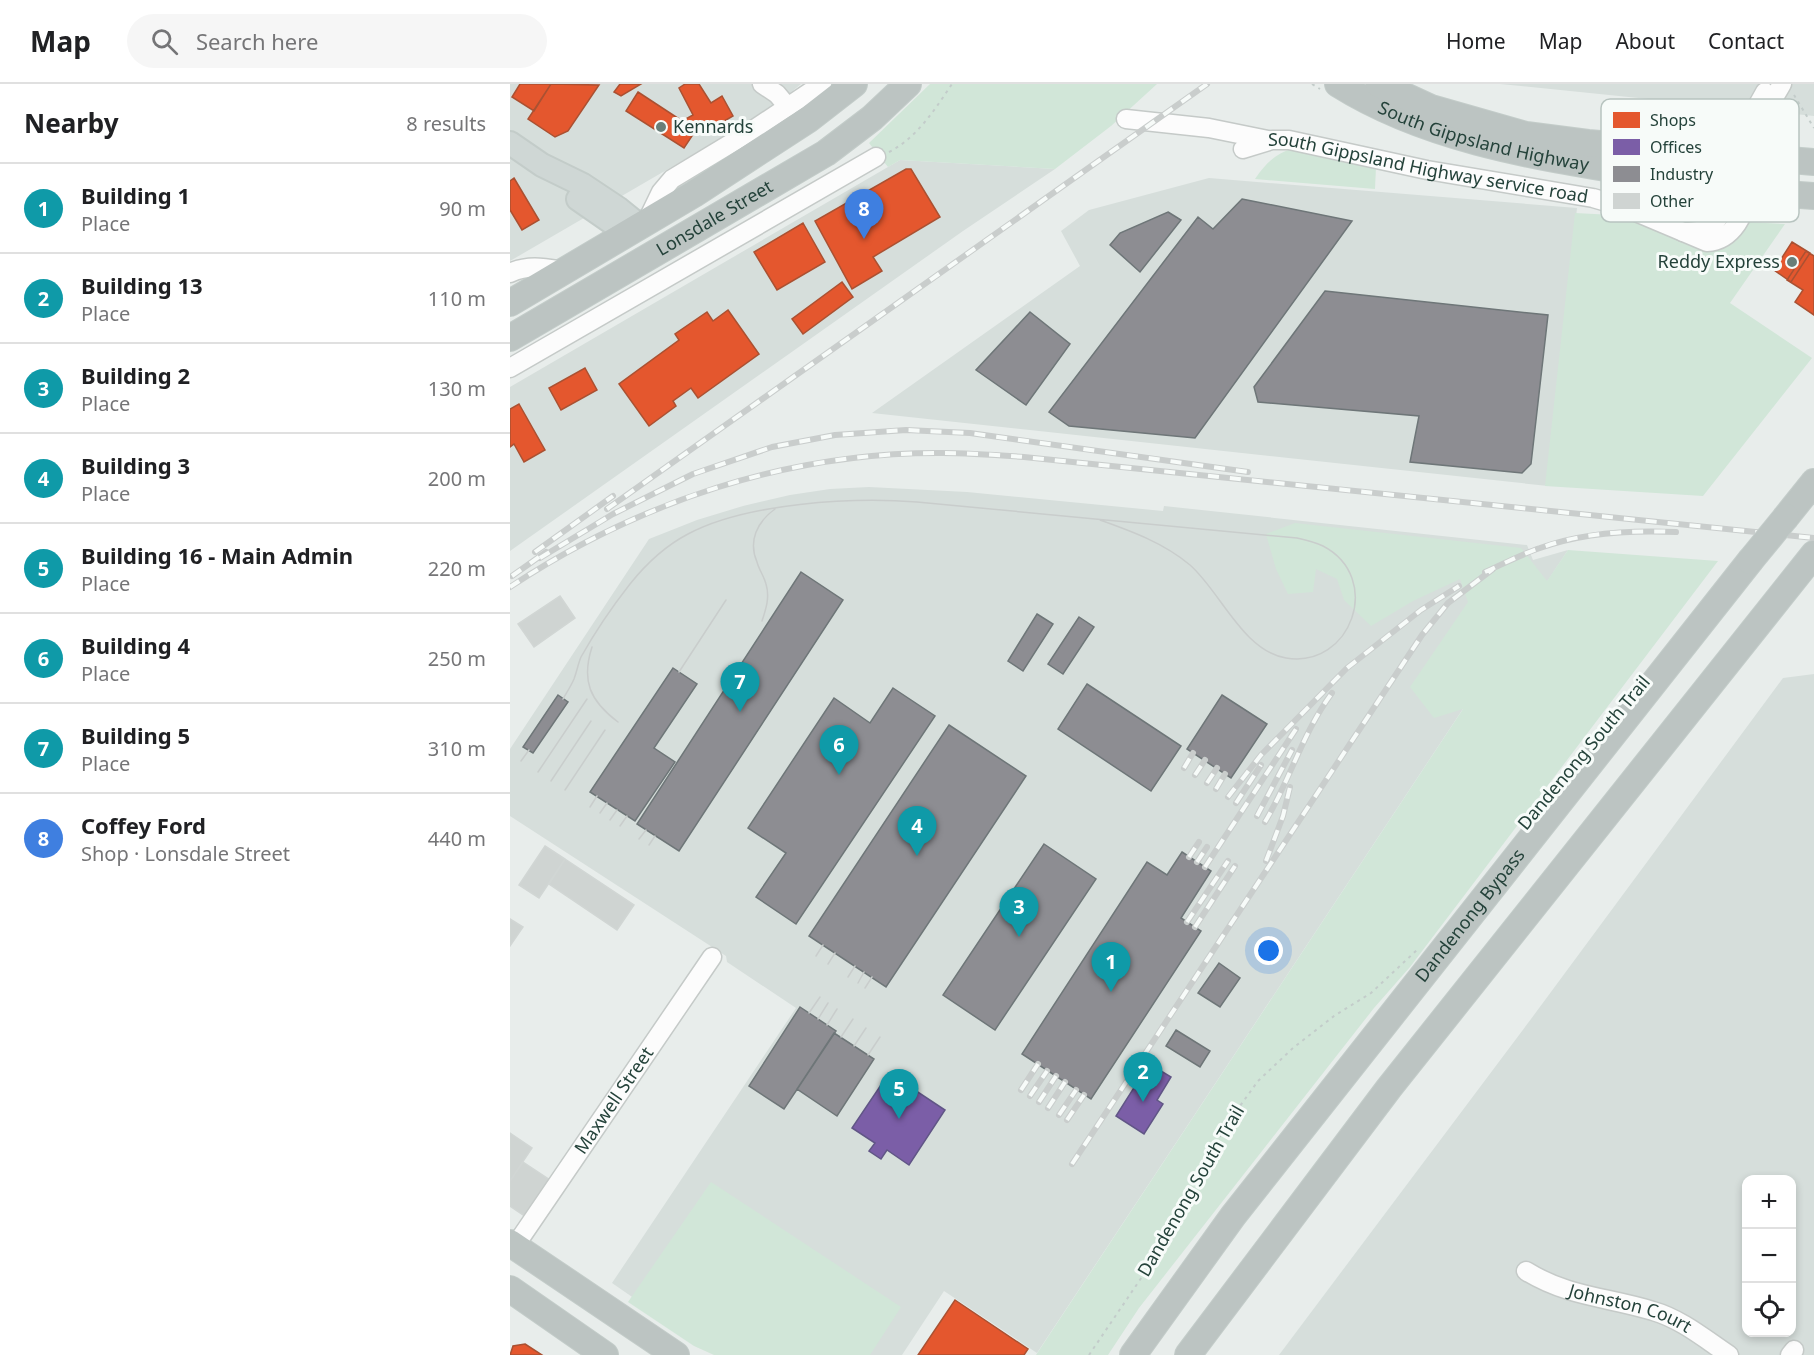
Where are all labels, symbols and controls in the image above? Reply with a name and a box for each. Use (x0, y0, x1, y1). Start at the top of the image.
search box (127, 14, 547, 68)
text: Map (30, 22, 91, 60)
icon: search (148, 25, 181, 58)
text: Search here (196, 26, 318, 56)
text: Home (1446, 27, 1506, 55)
text: Map (1539, 27, 1582, 55)
text: About (1615, 27, 1675, 55)
text: Contact (1708, 27, 1784, 55)
street label: South Gippsland Highway (1375, 95, 1592, 176)
legend (1601, 99, 1799, 222)
text: Nearby (24, 105, 119, 141)
text: Shops (1650, 109, 1696, 131)
text: 8 results (406, 110, 486, 137)
place label: Kennards (673, 114, 753, 138)
marker: Kennards (654, 120, 668, 134)
street label: South Gippsland Highway service road (1268, 127, 1590, 208)
text: Offices (1650, 136, 1702, 158)
text: Industry (1650, 163, 1714, 185)
street label: Lonsdale Street (651, 174, 777, 261)
text: Building 1 (81, 180, 190, 210)
pin: 8 (844, 190, 884, 239)
text: Other (1650, 190, 1694, 212)
text: 1 (38, 195, 49, 222)
text: 90 m (439, 195, 486, 222)
text: Place (81, 210, 130, 237)
place label: Reddy Express (1658, 249, 1780, 273)
marker: Reddy Express (1785, 255, 1799, 269)
text: Building 13 (81, 270, 203, 300)
text: 2 (38, 285, 49, 312)
text: 110 m (428, 285, 486, 312)
text: Place (81, 300, 130, 327)
text: Building 2 (81, 360, 190, 390)
text: 3 (38, 375, 49, 402)
text: 130 m (428, 375, 486, 402)
text: Place (81, 390, 130, 417)
text: Building 3 (81, 450, 190, 480)
text: 4 (38, 465, 49, 492)
text: 200 m (428, 465, 486, 492)
text: Place (81, 480, 130, 507)
text: Building 16 - Main Admin (81, 540, 353, 570)
text: 5 (38, 555, 49, 582)
text: 220 m (428, 555, 486, 582)
text: Place (81, 570, 130, 597)
text: Building 4 (81, 630, 190, 660)
text: 6 (38, 645, 49, 672)
text: 250 m (428, 645, 486, 672)
text: Place (81, 660, 130, 687)
pin: 7 (720, 662, 760, 712)
street label: Dandenong South Trail (1512, 670, 1655, 834)
text: Building 5 (81, 720, 190, 750)
pin: 6 (820, 726, 858, 775)
text: 7 (38, 735, 49, 762)
text: 310 m (428, 735, 486, 762)
text: Place (81, 750, 130, 777)
pin: 4 (898, 806, 936, 856)
text: Coffey Ford (81, 810, 206, 840)
text: 8 (38, 825, 49, 852)
text: 440 m (428, 825, 486, 852)
text: Shop · Lonsdale Street (81, 840, 290, 867)
street label: Dandenong Bypass (1409, 843, 1530, 987)
pin: 3 (1000, 888, 1038, 937)
your location (1254, 936, 1283, 965)
pin: 1 (1092, 942, 1130, 992)
street label: Maxwell Street (568, 1041, 659, 1158)
pin: 2 (1124, 1052, 1162, 1102)
pin: 5 (880, 1070, 918, 1119)
street label: Dandenong South Trail (1131, 1100, 1249, 1281)
map controls (1742, 1175, 1796, 1337)
button: + (1742, 1175, 1796, 1229)
button: − (1742, 1229, 1796, 1283)
street label: Johnston Court (1564, 1277, 1697, 1338)
button: locate (1742, 1283, 1796, 1337)

